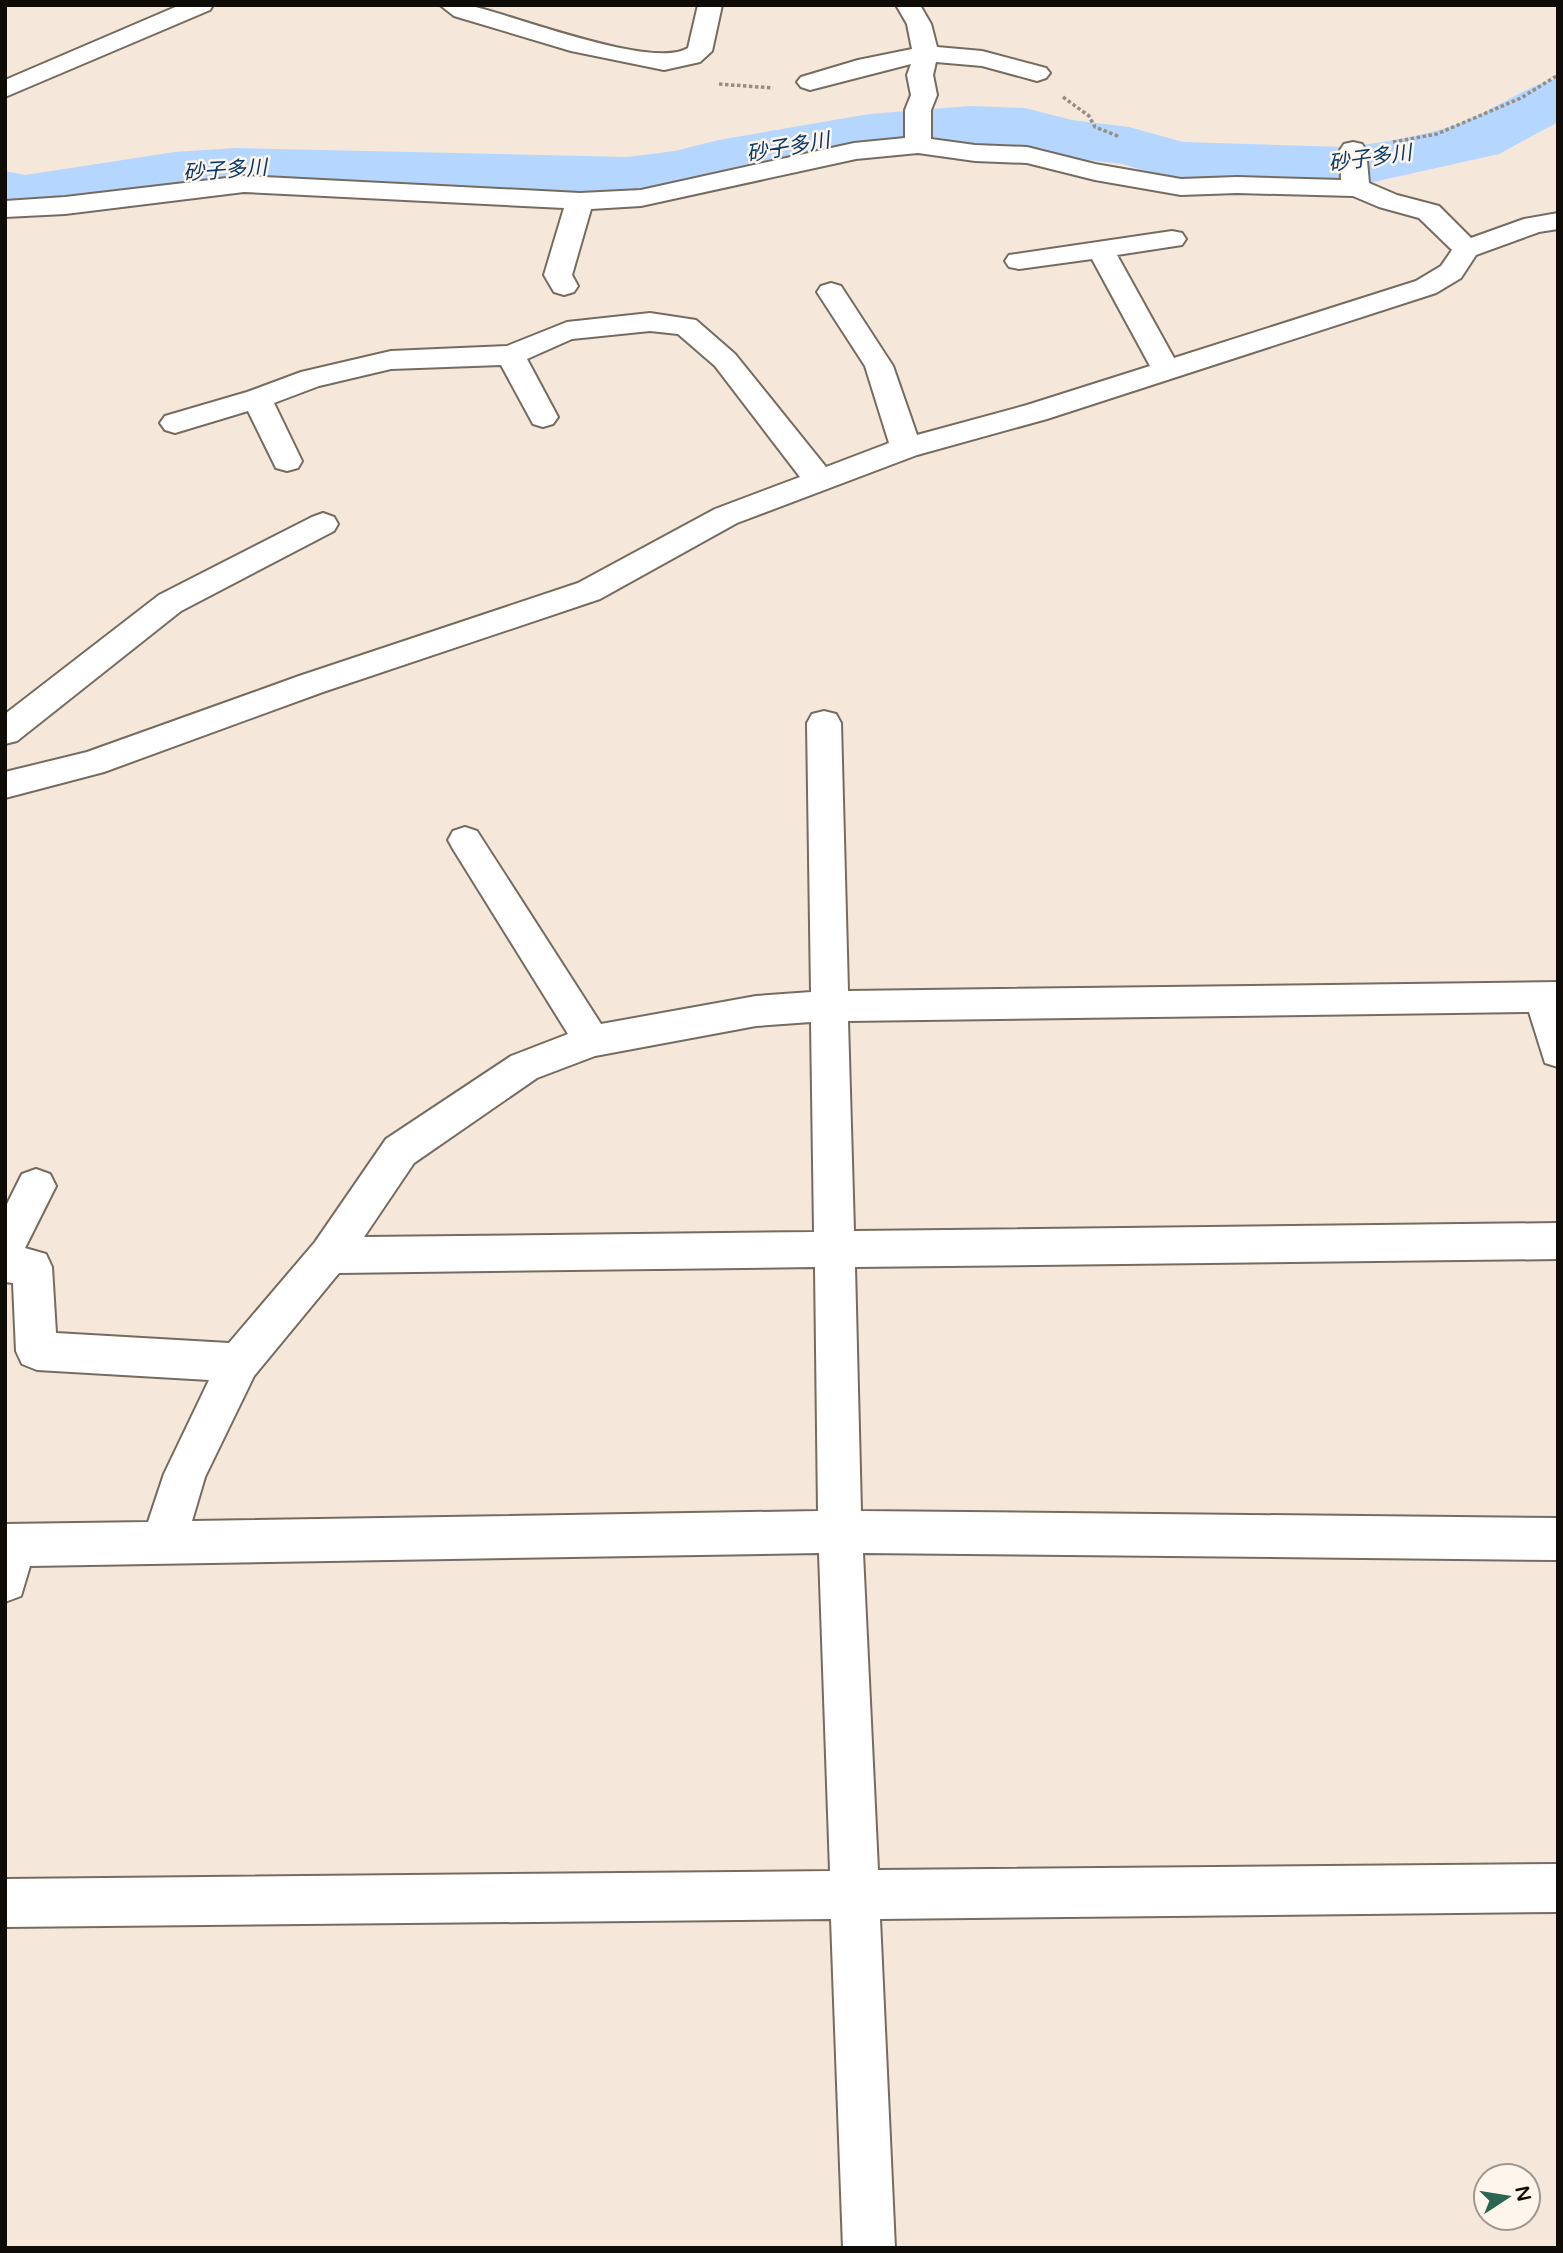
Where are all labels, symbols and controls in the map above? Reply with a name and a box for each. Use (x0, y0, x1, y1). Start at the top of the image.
water label: 砂子多川 (745, 128, 834, 167)
water label: 砂子多川 (1327, 140, 1415, 177)
water label: 砂子多川 (182, 155, 270, 186)
north arrow (1472, 2162, 1542, 2232)
text: N (1510, 2184, 1535, 2203)

